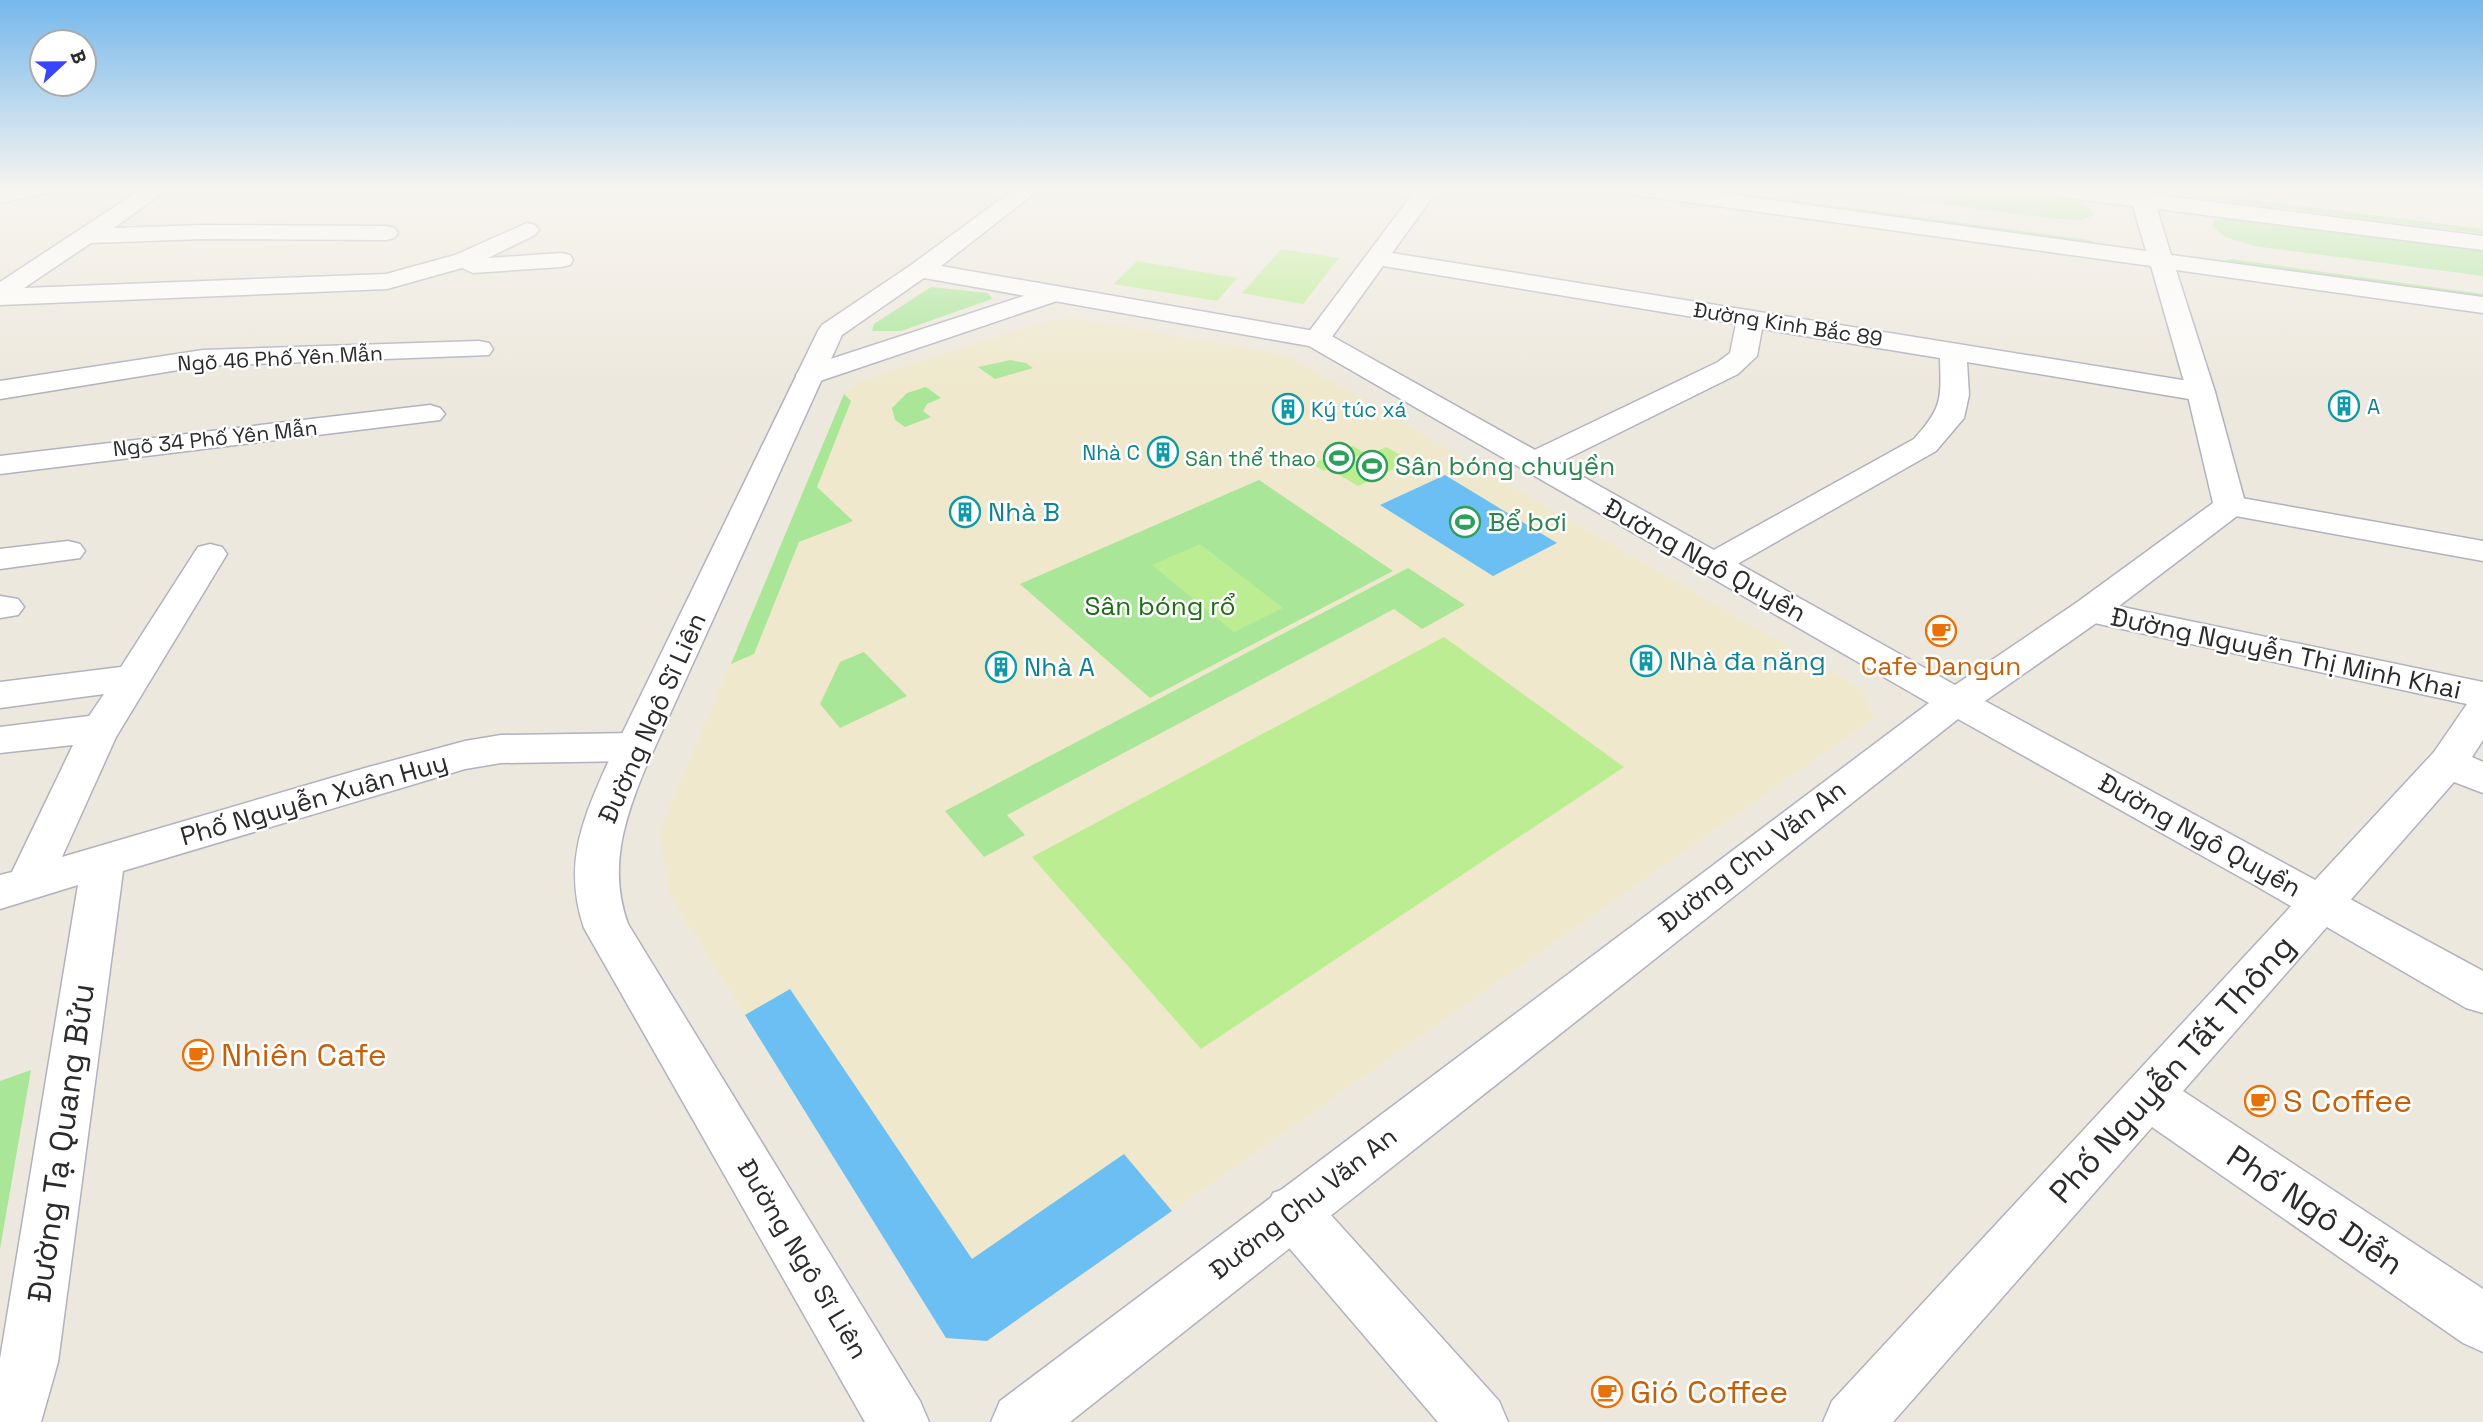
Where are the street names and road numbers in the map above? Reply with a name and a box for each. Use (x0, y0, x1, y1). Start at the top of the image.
street label: Đường Kinh Bắc 89 (1692, 296, 1884, 352)
street label: Ngõ 46 Phố Yên Mẫn (177, 339, 383, 377)
street label: Ngõ 34 Phố Yên Mẫn (111, 414, 319, 462)
street label: Đường Ngô Quyền (1598, 490, 1812, 630)
street label: Đường Nguyễn Thị Minh Khai (2108, 599, 2464, 707)
street label: Đường Ngô Sĩ Liên (590, 607, 714, 829)
street label: Phố Nguyễn Xuân Huy (176, 745, 452, 853)
street label: Đường Ngô Quyền (2093, 765, 2307, 905)
street label: Đường Chu Văn An (1651, 772, 1853, 940)
street label: Phố Nguyễn Tất Thông (2041, 926, 2303, 1212)
street label: Đường Tạ Quang Bửu (19, 981, 103, 1305)
street label: Đường Chu Văn An (1202, 1119, 1404, 1287)
street label: Phố Ngô Diễn (2219, 1136, 2411, 1284)
street label: Đường Ngô Sĩ Liên (730, 1153, 876, 1365)

